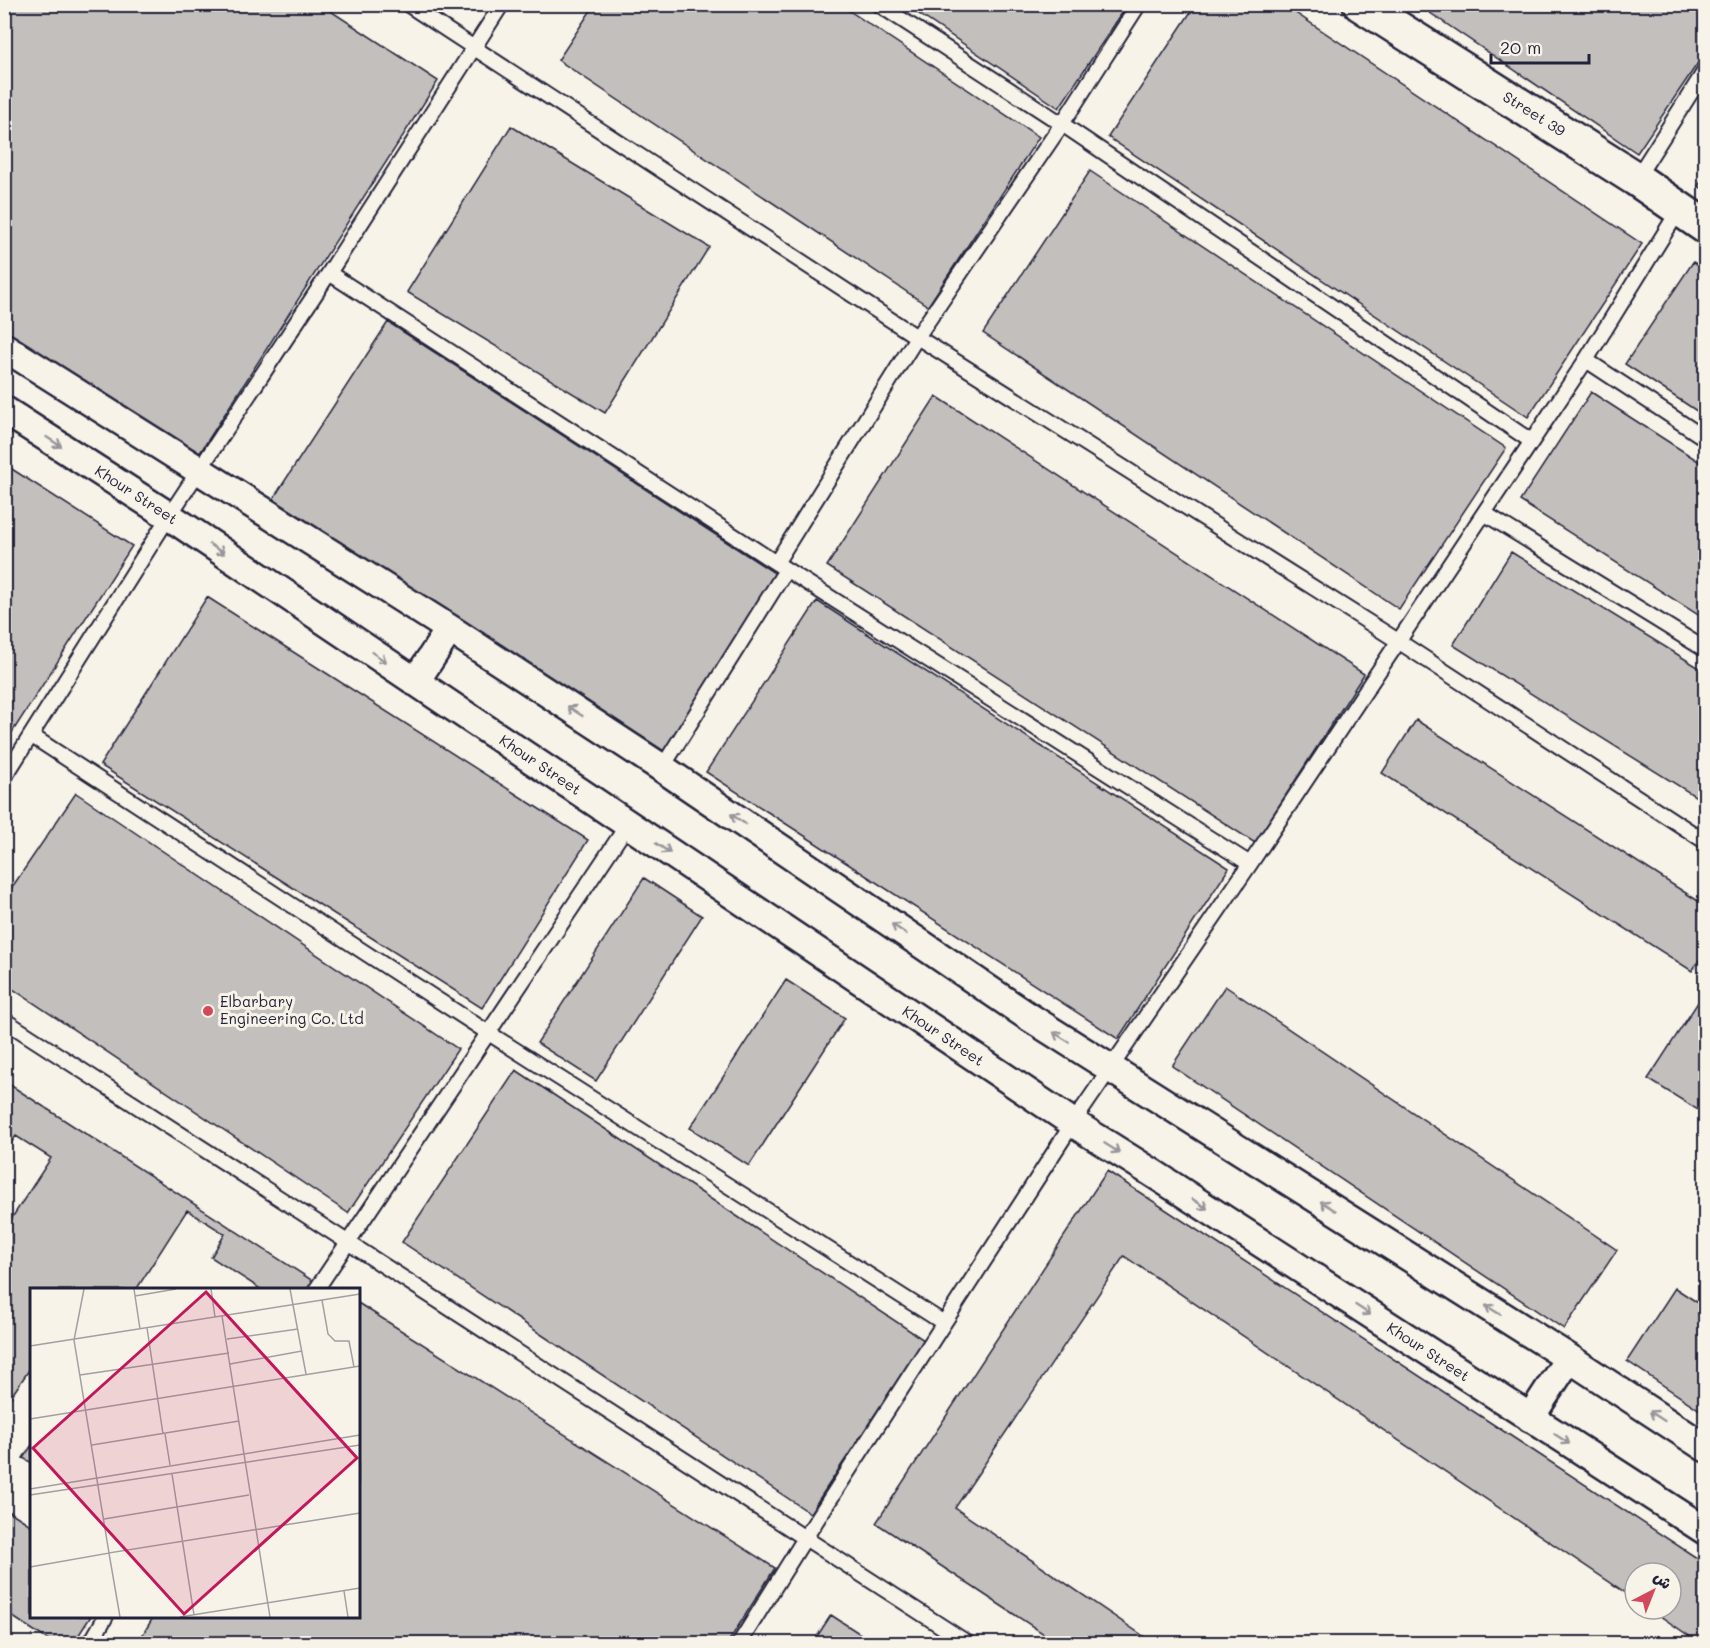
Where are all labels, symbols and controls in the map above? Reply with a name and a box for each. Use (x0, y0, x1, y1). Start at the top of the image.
scale bar (1491, 27, 1588, 65)
text: 20 m (1500, 35, 1541, 59)
street label: Street 39 (1499, 86, 1570, 140)
one-way arrow (45, 436, 61, 448)
street label: Khour Street (91, 460, 182, 528)
one-way arrow (208, 543, 225, 555)
one-way arrow (370, 651, 387, 663)
one-way arrow (568, 705, 584, 717)
street label: Khour Street (496, 729, 585, 799)
one-way arrow (730, 813, 746, 825)
one-way arrow (654, 842, 671, 854)
one-way arrow (891, 923, 908, 935)
place label: Elbarbary Engineering Co. Ltd (220, 991, 364, 1028)
street label: Khour Street (899, 1000, 988, 1070)
marker: Elbarbary Engineering Co. Ltd (201, 1004, 215, 1018)
one-way arrow (1053, 1031, 1070, 1043)
one-way arrow (1103, 1142, 1120, 1154)
one-way arrow (1191, 1198, 1208, 1210)
one-way arrow (1320, 1199, 1337, 1211)
inset map (30, 1288, 360, 1618)
one-way arrow (1355, 1303, 1372, 1316)
one-way arrow (1485, 1304, 1502, 1316)
street label: Khour Street (1383, 1317, 1474, 1385)
one-way arrow (1649, 1410, 1665, 1422)
one-way arrow (1553, 1433, 1570, 1445)
north arrow (1623, 1561, 1683, 1621)
text: ش (1650, 1566, 1677, 1593)

